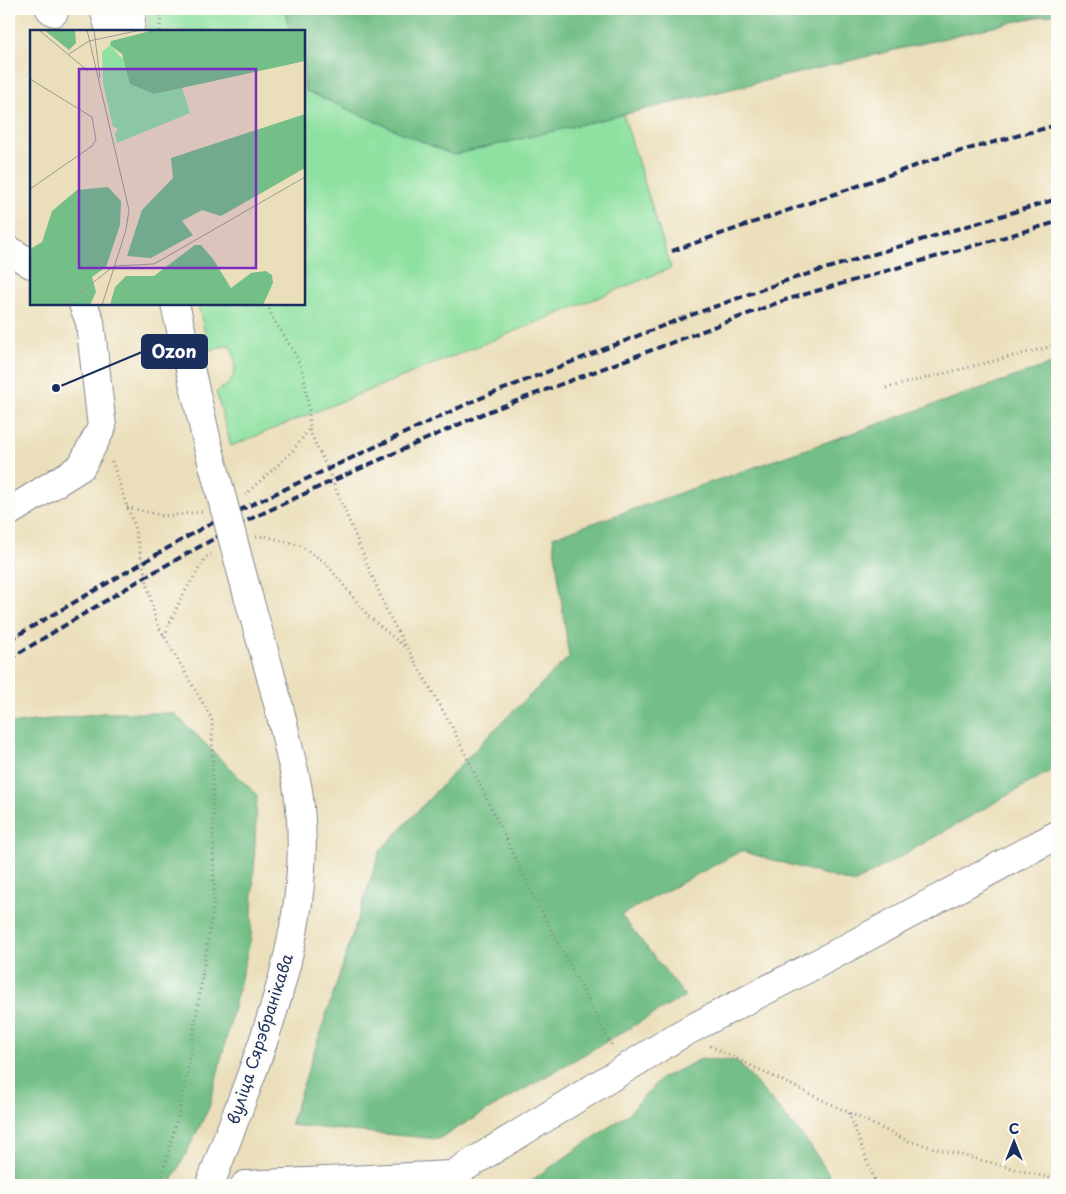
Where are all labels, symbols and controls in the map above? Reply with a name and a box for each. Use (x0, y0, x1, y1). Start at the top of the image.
inset map (30, 30, 305, 305)
callout: Ozon (142, 335, 207, 368)
text: Ozon (151, 337, 197, 364)
street label: вуліца Сярэбранікава (220, 950, 298, 1127)
north arrow (988, 1116, 1038, 1166)
text: С (1009, 1118, 1019, 1139)

